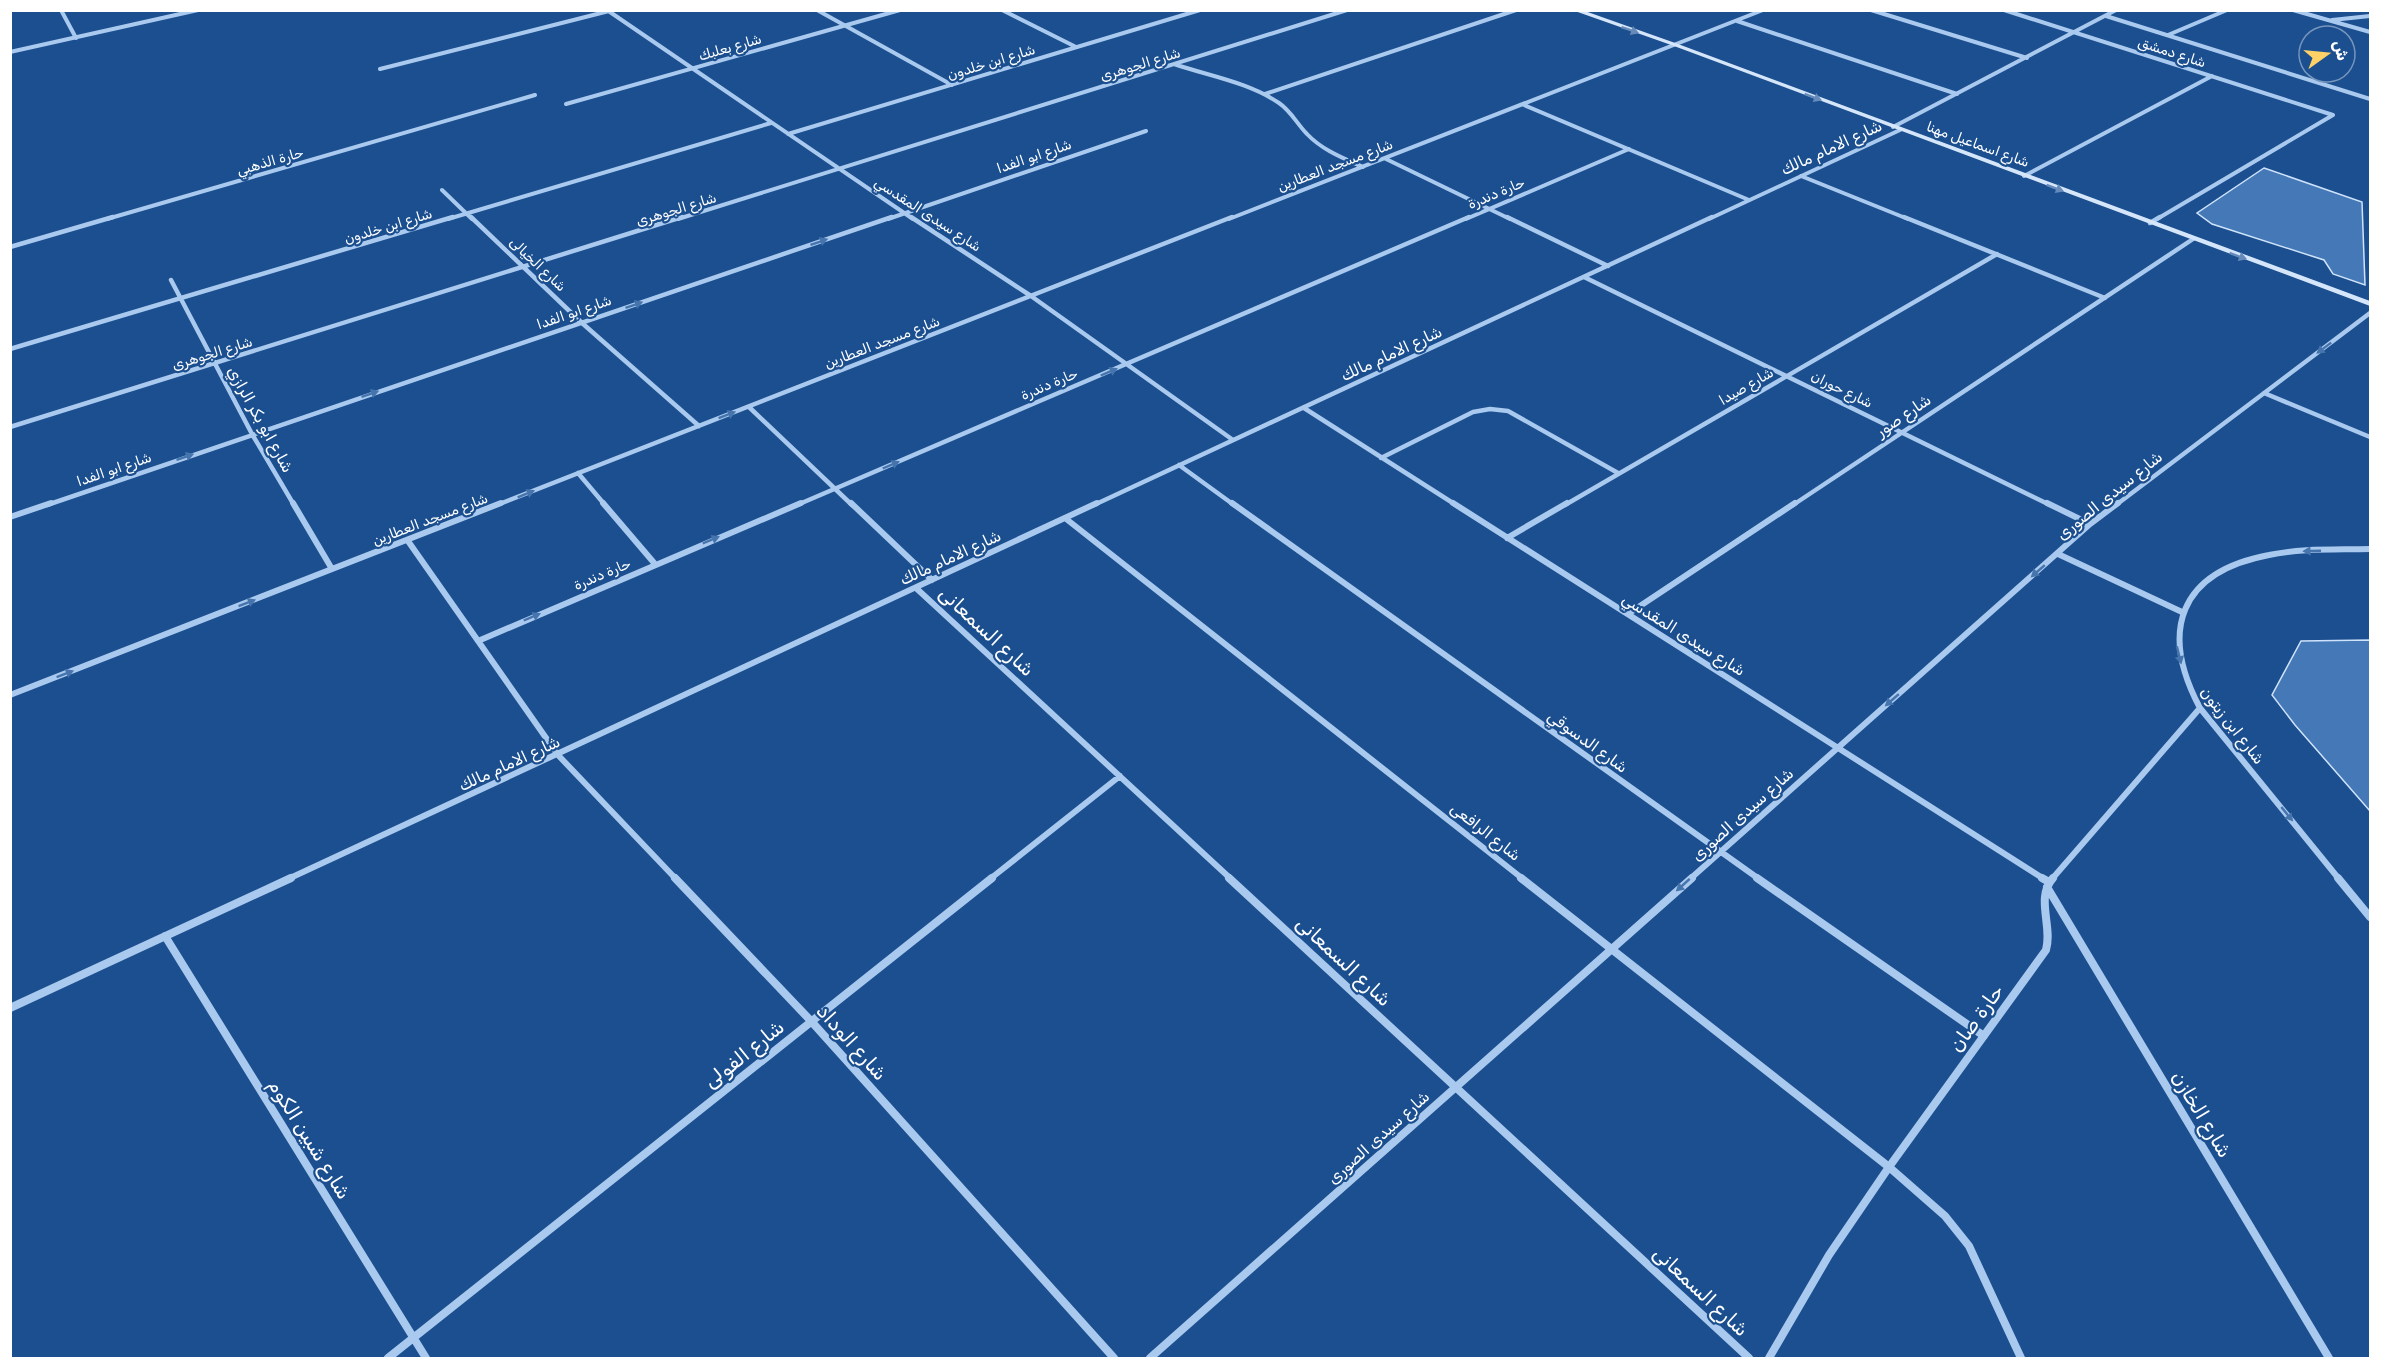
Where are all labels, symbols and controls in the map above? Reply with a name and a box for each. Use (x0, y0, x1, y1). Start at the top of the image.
north arrow (2297, 24, 2357, 84)
one-way arrow (1621, 25, 1639, 35)
street label: شارع بعلبك (697, 30, 764, 66)
street label: شارع دمشق (2135, 33, 2208, 73)
text: ش (2329, 38, 2353, 63)
street label: شارع ابن خلدون (945, 41, 1038, 86)
street label: شارع الجوهرى (1098, 44, 1183, 87)
one-way arrow (1804, 93, 1822, 103)
street label: شارع الامام مالك (1778, 116, 1886, 181)
street label: شارع اسماعيل مهنا (1923, 118, 2032, 173)
street label: شارع ابو الفدا (995, 136, 1074, 179)
street label: شارع مسجد العطارين (1275, 136, 1396, 197)
street label: حارة الذهبي (235, 144, 306, 181)
street label: شارع سيدى المقدسي (870, 174, 984, 257)
street label: حارة دندرة (1465, 174, 1527, 213)
one-way arrow (2046, 183, 2064, 193)
street label: شارع الجوهرى (634, 189, 719, 232)
street label: شارع ابن خلدون (342, 205, 435, 250)
street label: شارع الخيالى (504, 234, 570, 296)
one-way arrow (810, 237, 828, 246)
one-way arrow (2229, 251, 2247, 261)
street label: شارع ابو الفدا (535, 292, 614, 335)
one-way arrow (625, 299, 643, 309)
street label: شارع مسجد العطارين (822, 313, 943, 374)
street label: شارع الامام مالك (1338, 322, 1446, 387)
street label: شارع الجوهرى (170, 333, 255, 376)
one-way arrow (2316, 341, 2331, 353)
street label: شارع ابو بكر الرازي (222, 363, 298, 477)
street label: شارع صيدا (1716, 364, 1778, 411)
street label: حارة دندرة (1018, 365, 1080, 404)
one-way arrow (1100, 367, 1117, 376)
street label: شارع حوران (1807, 367, 1875, 413)
one-way arrow (361, 389, 379, 399)
street label: شارع صور (1871, 390, 1936, 443)
one-way arrow (719, 410, 737, 420)
street label: شارع سيدى الصورى (2053, 447, 2167, 545)
street label: شارع ابو الفدا (75, 449, 154, 492)
one-way arrow (176, 452, 194, 462)
one-way arrow (882, 460, 900, 470)
one-way arrow (517, 488, 535, 498)
street label: شارع مسجد العطارين (370, 490, 491, 551)
street label: شارع الامام مالك (897, 526, 1005, 591)
one-way arrow (702, 535, 720, 544)
one-way arrow (2303, 547, 2322, 556)
street label: حارة دندرة (571, 555, 633, 594)
one-way arrow (2031, 564, 2046, 577)
street label: شارع السمعانى (933, 581, 1040, 683)
street label: شارع سيدى المقدسي (1617, 589, 1749, 683)
one-way arrow (238, 597, 256, 607)
one-way arrow (523, 612, 541, 622)
one-way arrow (2175, 646, 2185, 664)
one-way arrow (56, 668, 74, 678)
street label: شارع ابن زيتون (2195, 683, 2269, 769)
one-way arrow (1884, 693, 1899, 707)
street label: شارع الدسوقي (1542, 706, 1631, 779)
street label: شارع الامام مالك (456, 732, 564, 797)
street label: شارع سيدى الصورى (1687, 764, 1799, 867)
street label: شارع الرافعى (1446, 798, 1525, 866)
one-way arrow (2280, 807, 2293, 822)
one-way arrow (1676, 878, 1691, 891)
street label: شارع السمعانى (1290, 911, 1397, 1013)
street label: حارة صان (1944, 980, 2008, 1056)
street label: شارع الوداد (810, 999, 893, 1086)
street label: شارع الفولى (699, 1014, 790, 1095)
street label: شارع الخازن (2165, 1066, 2237, 1163)
street label: شارع شبين الكوم (262, 1075, 356, 1205)
street label: شارع سيدى الصورى (1323, 1087, 1435, 1190)
street label: شارع السمعانى (1647, 1241, 1754, 1343)

